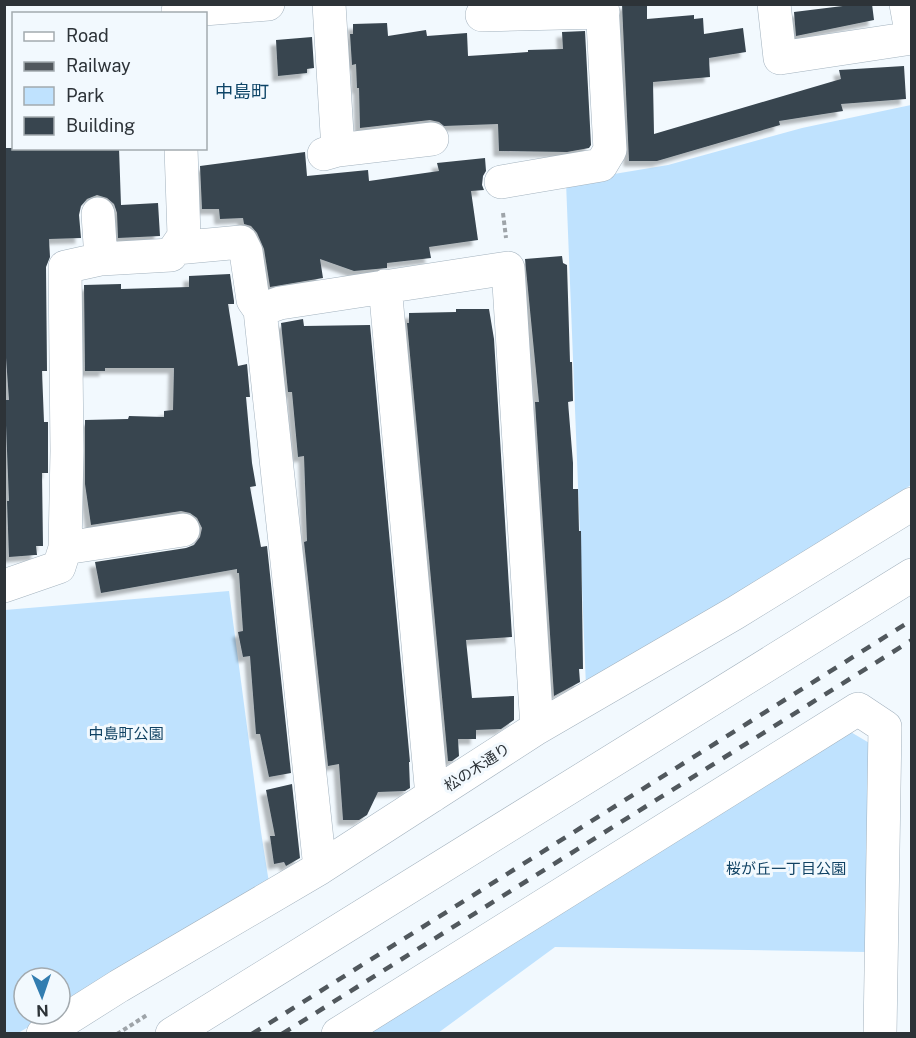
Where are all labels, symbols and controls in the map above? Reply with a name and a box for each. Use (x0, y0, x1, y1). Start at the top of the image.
legend (12, 12, 207, 150)
text: Road (66, 25, 109, 46)
text: Railway (66, 55, 131, 76)
district label: 中島町 (215, 81, 269, 102)
text: Park (66, 85, 104, 106)
text: Building (66, 115, 135, 136)
park label: 中島町公園 (88, 725, 164, 742)
street label: 松の木通り (441, 739, 513, 795)
park label: 桜が丘一丁目公園 (726, 860, 846, 877)
north arrow (12, 966, 72, 1026)
text: N (36, 1001, 49, 1020)

